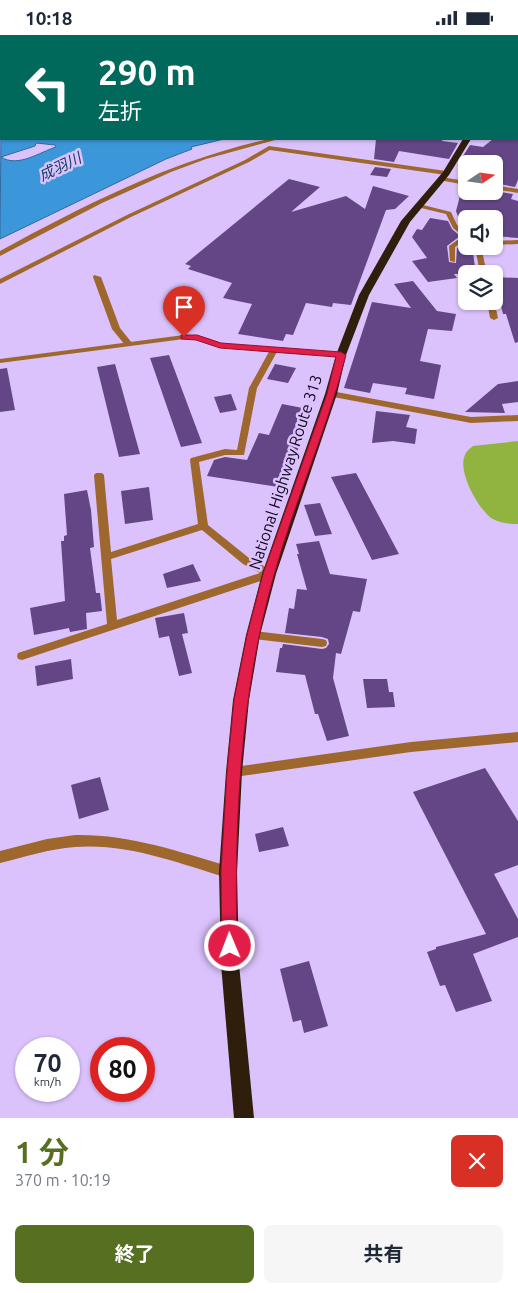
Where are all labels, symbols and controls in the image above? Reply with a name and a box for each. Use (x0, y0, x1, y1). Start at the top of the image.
text: 10:18 (25, 7, 73, 29)
text: 290 m (98, 52, 196, 92)
icon: left (15, 55, 80, 120)
text: 左折 (98, 98, 142, 123)
water label: 成羽川 (36, 148, 86, 184)
north arrow (458, 155, 502, 200)
map controls (458, 155, 503, 310)
button: sound (458, 210, 503, 255)
button: layers (458, 265, 503, 310)
pin (163, 286, 205, 337)
icon: arrive (170, 293, 198, 321)
street label: National Highway Route 313 (245, 372, 325, 572)
position arrow (203, 919, 255, 971)
speed limit sign: 80 (90, 1037, 155, 1102)
text: 70 (33, 1049, 62, 1077)
text: km/h (34, 1075, 61, 1088)
text: 1 分 (15, 1135, 69, 1169)
button: close (451, 1135, 503, 1187)
text: 370 m · 10:19 (15, 1171, 111, 1189)
button: 終了 (15, 1225, 254, 1283)
button: 共有 (264, 1225, 503, 1283)

